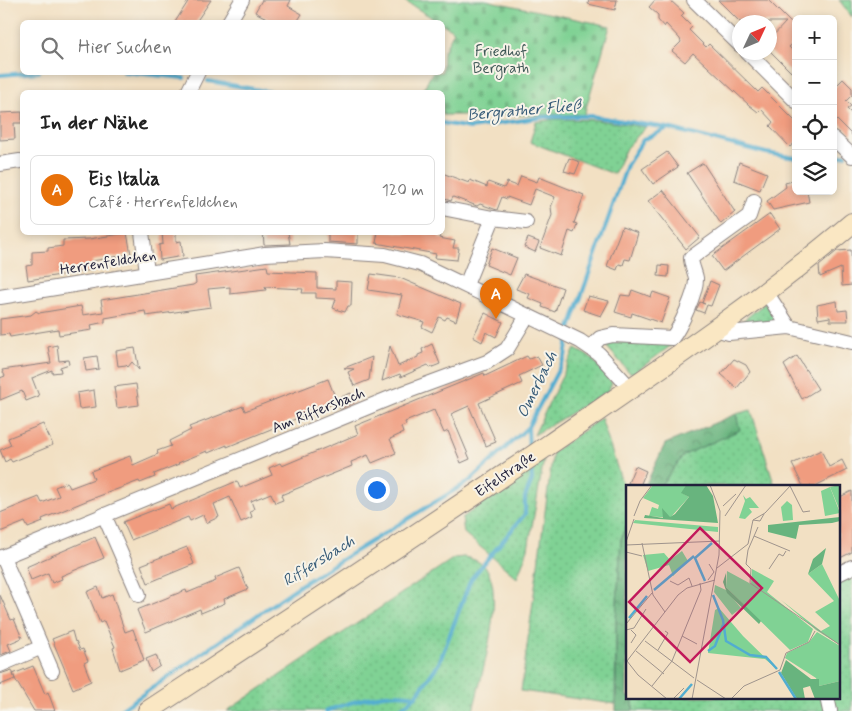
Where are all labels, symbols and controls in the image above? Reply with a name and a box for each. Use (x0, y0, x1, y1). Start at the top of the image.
north arrow (732, 15, 777, 60)
map controls (792, 15, 837, 195)
button: + (792, 15, 837, 60)
search box (20, 20, 445, 75)
icon: search (38, 34, 66, 62)
text: Hier suchen (78, 35, 172, 60)
park label: Friedhof Bergrath (473, 42, 529, 80)
button: − (792, 60, 837, 105)
water label: Bergrather Fließ (466, 95, 584, 128)
button: locate (792, 105, 837, 150)
text: In der Nähe (40, 109, 148, 137)
button: layers (792, 150, 837, 195)
text: Eis Italia (88, 167, 160, 192)
text: A (52, 180, 62, 201)
text: 120 m (382, 180, 424, 201)
text: Café · Herrenfeldchen (88, 192, 238, 213)
street label: Herrenfeldchen (59, 245, 158, 280)
pin: A (480, 278, 512, 319)
water label: Omerbach (512, 348, 563, 421)
street label: Am Riffersbach (269, 383, 368, 439)
street label: Eifelstraße (471, 447, 540, 502)
your location (364, 477, 390, 503)
inset map (626, 485, 840, 698)
water label: Riffersbach (279, 531, 359, 592)

